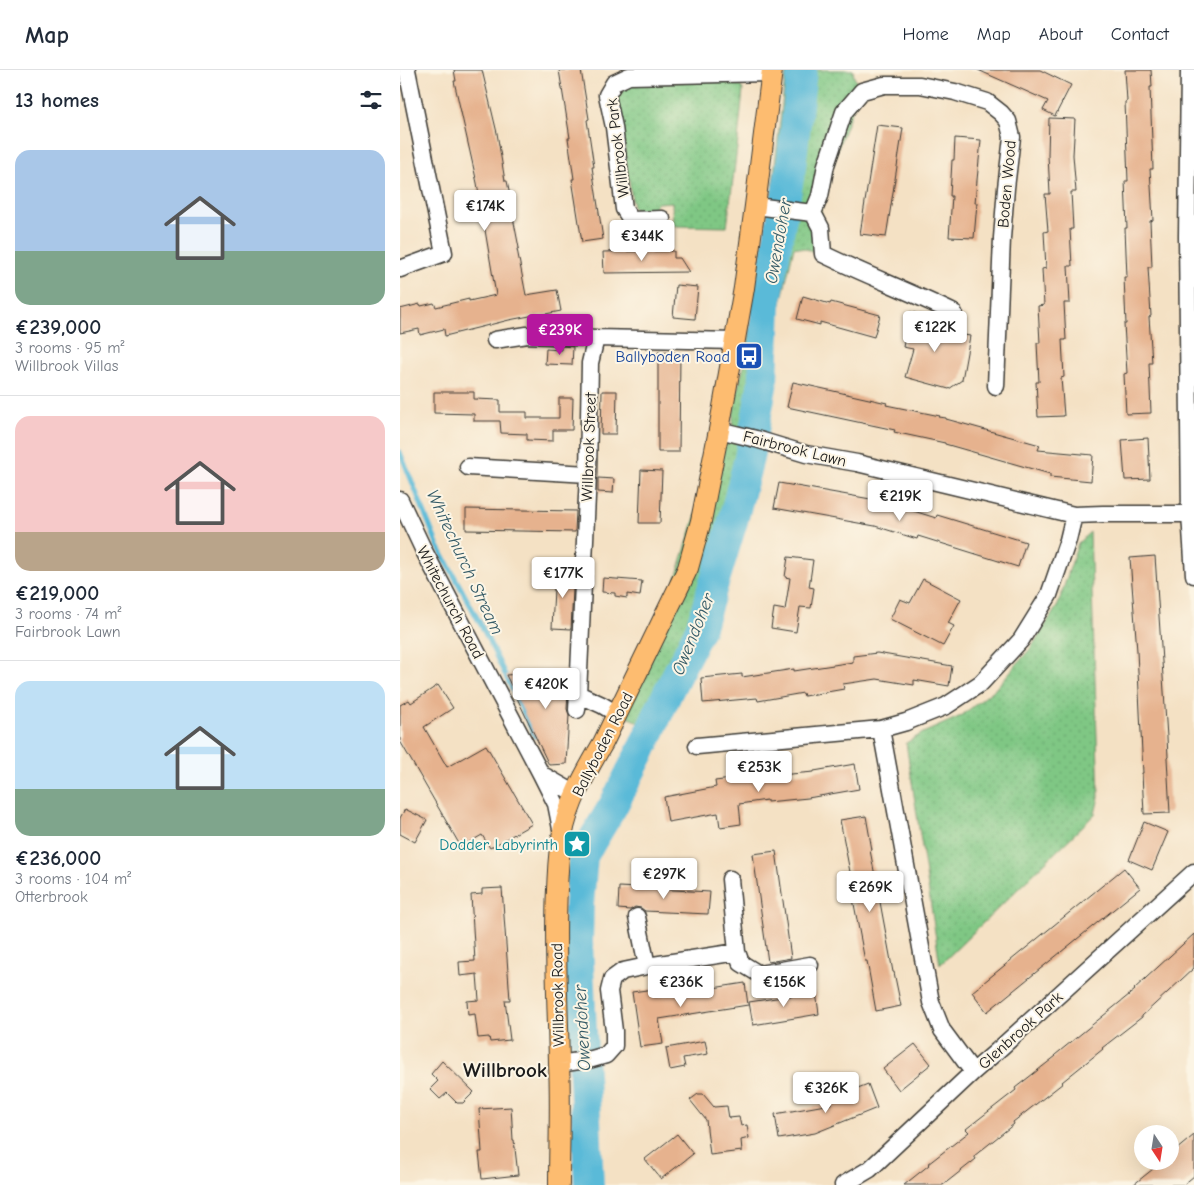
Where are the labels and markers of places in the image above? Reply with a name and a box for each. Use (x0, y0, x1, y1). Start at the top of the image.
pin: €174K (450, 190, 520, 232)
pin: €344K (607, 220, 677, 262)
pin: €122K (900, 310, 970, 353)
pin: €239K (525, 314, 595, 356)
bus stop icon: Ballyboden Road (734, 341, 764, 371)
place label: Ballyboden Road (615, 348, 730, 366)
pin: €219K (865, 480, 935, 522)
pin: €177K (528, 556, 598, 599)
pin: €420K (511, 668, 581, 710)
pin: €253K (724, 750, 794, 793)
place icon: Dodder Labyrinth (562, 829, 592, 859)
place label: Dodder Labyrinth (439, 836, 558, 854)
pin: €297K (629, 858, 699, 900)
pin: €269K (835, 870, 905, 913)
pin: €236K (646, 966, 716, 1008)
pin: €156K (749, 966, 819, 1008)
pin: €326K (791, 1072, 861, 1114)

